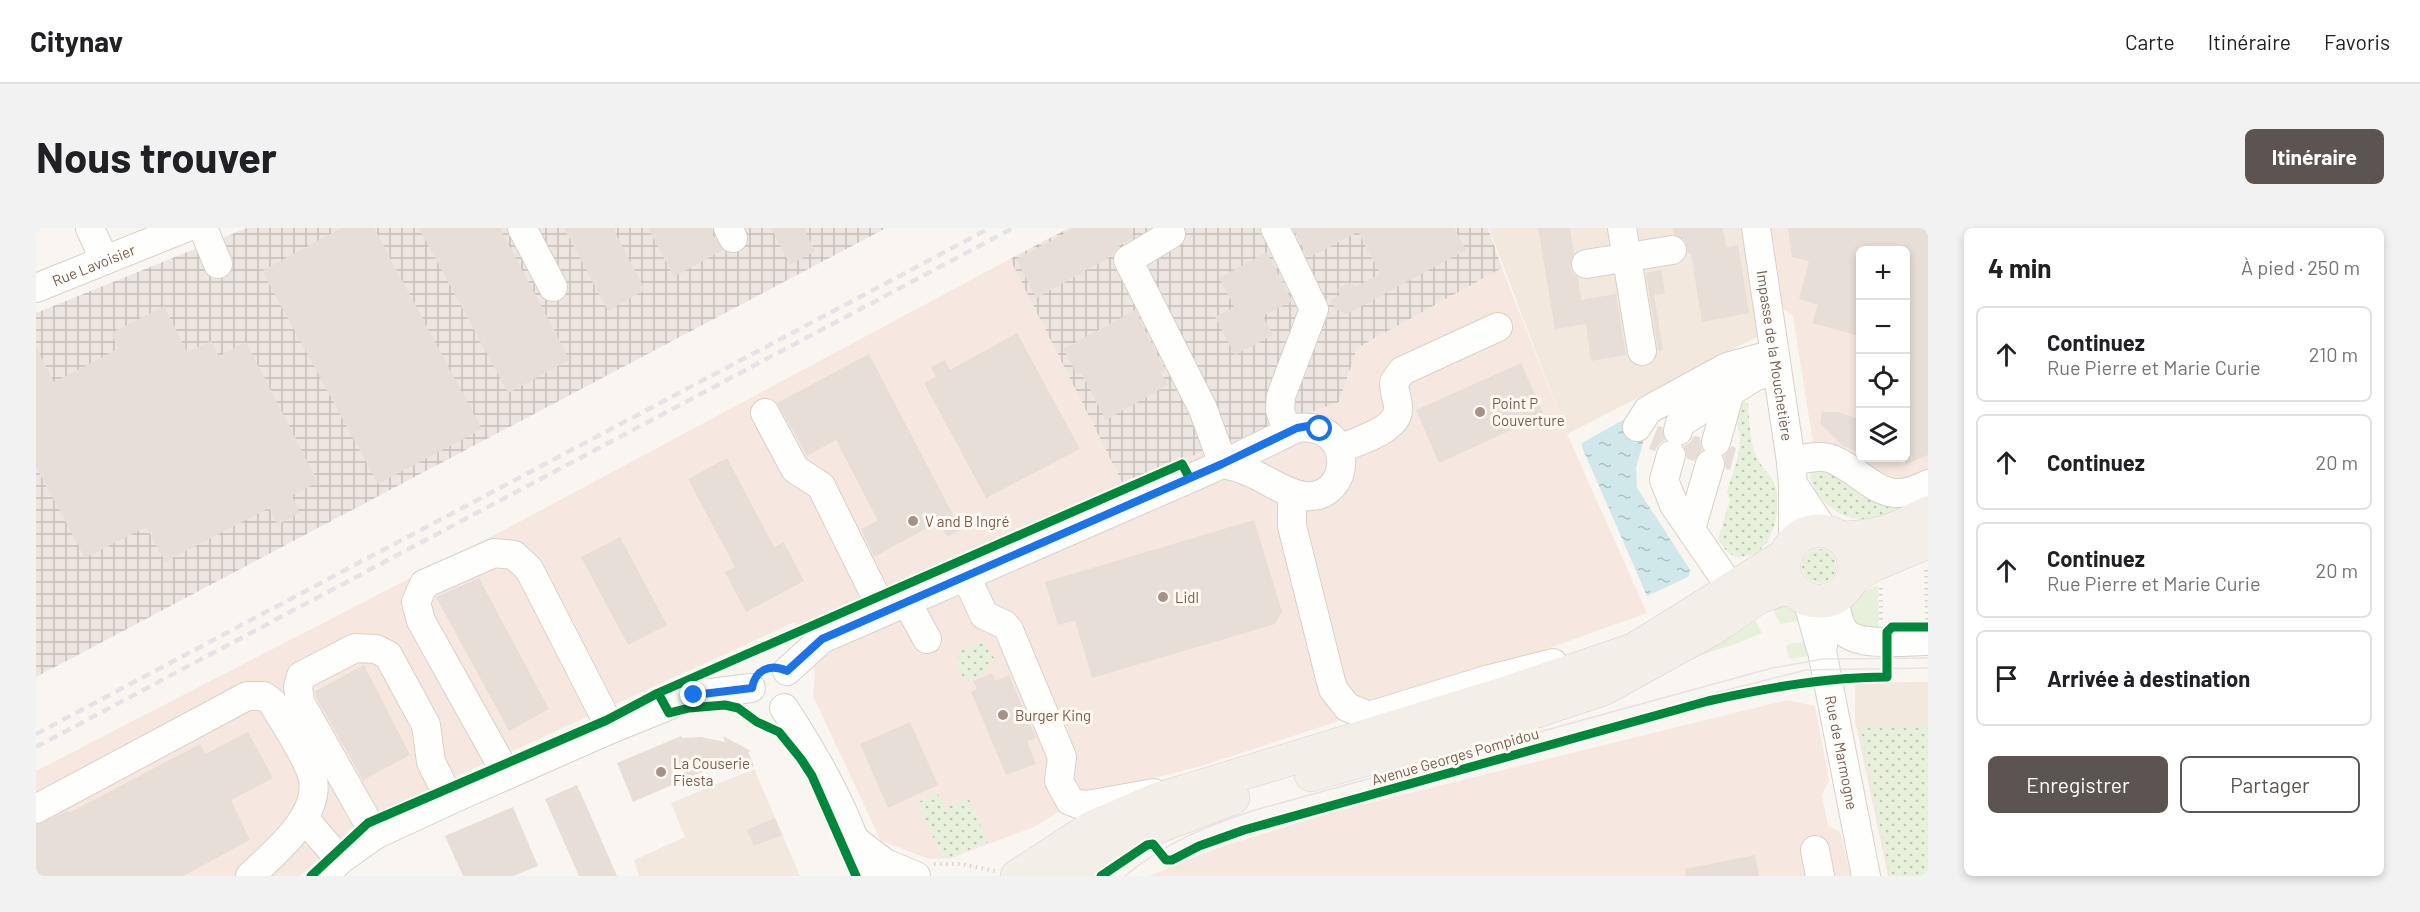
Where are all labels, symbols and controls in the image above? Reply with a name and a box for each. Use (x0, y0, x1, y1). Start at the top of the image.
text: Citynav (30, 24, 123, 58)
text: Carte (2125, 29, 2175, 54)
text: Itinéraire (2208, 29, 2291, 54)
text: Favoris (2324, 29, 2390, 54)
button: Itinéraire (2245, 129, 2384, 184)
text: Nous trouver (36, 131, 277, 181)
street label: Rue Lavoisier (49, 240, 138, 290)
map controls (1856, 246, 1910, 462)
button: + (1856, 246, 1910, 300)
text: 4 min (1988, 252, 2052, 283)
text: À pied · 250 m (2241, 255, 2360, 279)
street label: Impasse de la Mouchetière (1753, 269, 1797, 442)
button: − (1856, 300, 1910, 354)
text: Continuez (2047, 329, 2145, 355)
icon: ahead (1990, 338, 2023, 371)
text: 210 m (2309, 342, 2358, 366)
button: locate (1856, 354, 1910, 408)
text: Rue Pierre et Marie Curie (2047, 355, 2261, 379)
place label: Point P Couverture (1492, 394, 1565, 429)
marker: Point P Couverture (1473, 405, 1487, 419)
button: layers (1856, 408, 1910, 462)
route start (1306, 415, 1332, 441)
icon: ahead (1990, 446, 2023, 479)
text: Continuez (2047, 449, 2145, 475)
text: 20 m (2315, 450, 2358, 474)
place label: V and B Ingré (925, 512, 1009, 530)
marker: V and B Ingré (906, 514, 920, 528)
text: Continuez (2047, 545, 2145, 571)
icon: ahead (1990, 554, 2023, 587)
text: 20 m (2315, 558, 2358, 582)
text: Rue Pierre et Marie Curie (2047, 571, 2261, 595)
place label: Lidl (1175, 588, 1199, 606)
marker: Lidl (1156, 590, 1170, 604)
icon: arrive (1990, 662, 2023, 695)
text: Arrivée à destination (2047, 665, 2250, 691)
route end (680, 681, 706, 707)
street label: Rue de Marmogne (1822, 694, 1862, 811)
place label: Burger King (1015, 706, 1091, 724)
marker: Burger King (996, 708, 1010, 722)
street label: Avenue Georges Pompidou (1369, 723, 1541, 789)
place label: La Couserie Fiesta (673, 754, 750, 789)
button: Enregistrer (1988, 756, 2168, 813)
button: Partager (2180, 756, 2360, 813)
marker: La Couserie Fiesta (654, 765, 668, 779)

